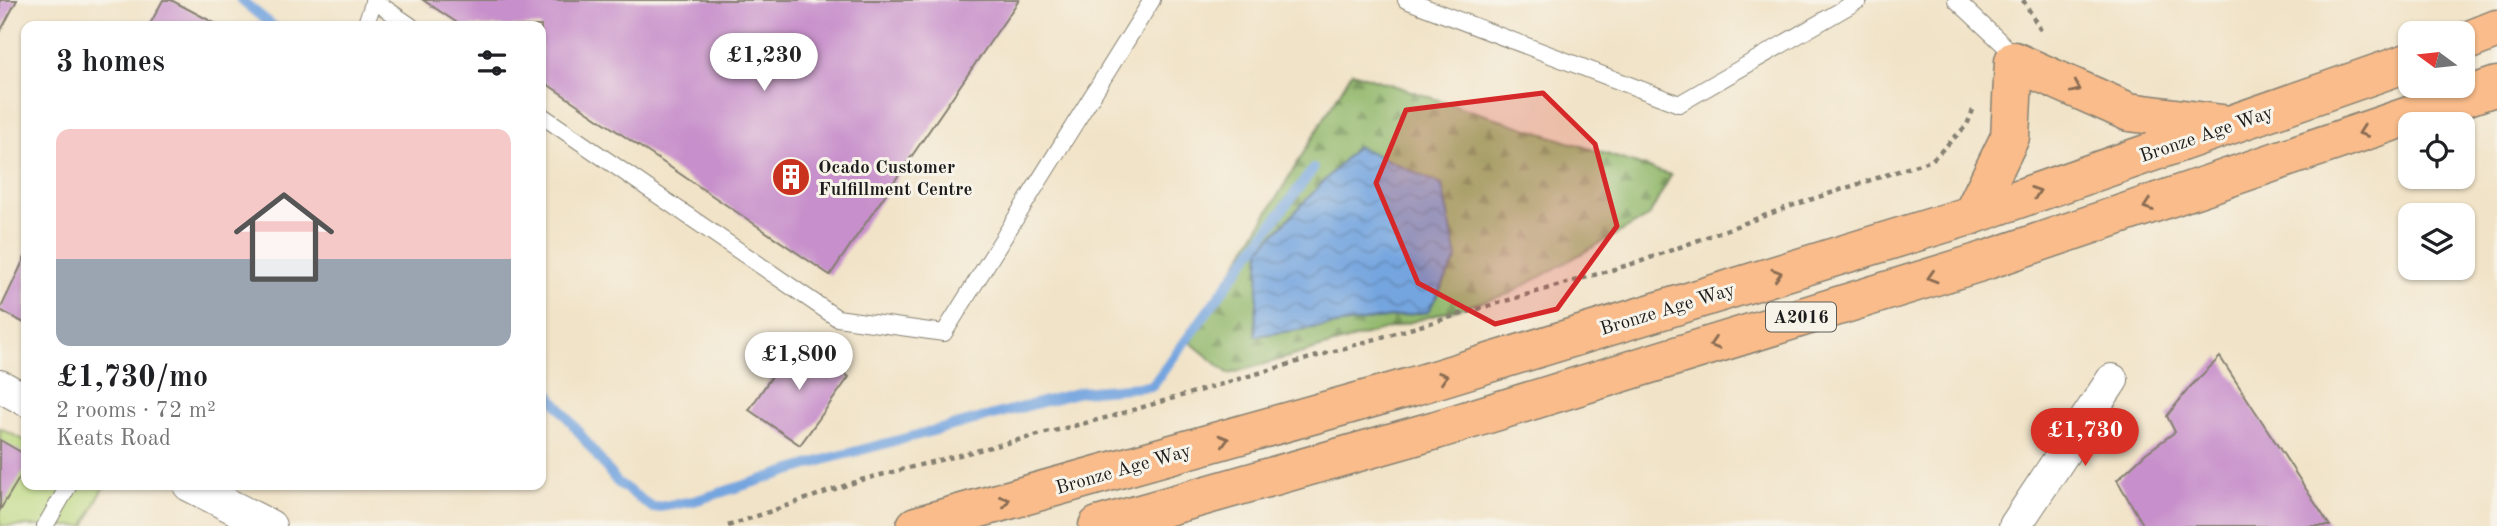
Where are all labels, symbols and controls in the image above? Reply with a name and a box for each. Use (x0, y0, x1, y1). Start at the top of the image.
north arrow (2398, 21, 2474, 98)
map controls (2398, 21, 2475, 280)
pin: £1,230 (707, 34, 821, 93)
icon: filters (473, 44, 511, 82)
text: £1,230 (726, 44, 802, 67)
text: 3 homes (56, 48, 165, 78)
one-way arrow (2069, 80, 2082, 94)
street label: Bronze Age Way (2138, 104, 2276, 167)
button: locate (2398, 112, 2475, 189)
one-way arrow (2357, 124, 2369, 138)
building icon: Ocado Customer Fulfillment Centre (770, 156, 812, 198)
place label: Ocado Customer Fulfillment Centre (818, 159, 973, 200)
icon: home (221, 174, 347, 300)
one-way arrow (2030, 186, 2042, 200)
one-way arrow (2142, 198, 2154, 212)
button: layers (2398, 203, 2475, 280)
one-way arrow (1771, 268, 1783, 283)
one-way arrow (1926, 269, 1938, 284)
street label: Bronze Age Way (1598, 281, 1737, 340)
road number: A2016 (1766, 302, 1836, 332)
pin: £1,800 (742, 332, 856, 392)
one-way arrow (1709, 336, 1721, 351)
text: £1,800 (761, 343, 837, 366)
text: £1,730/mo (56, 363, 208, 393)
one-way arrow (1437, 371, 1449, 386)
text: 2 rooms · 72 m² (56, 399, 216, 422)
pin: £1,730 (2028, 408, 2142, 468)
text: £1,730 (2047, 419, 2123, 442)
text: Keats Road (56, 427, 171, 450)
one-way arrow (1218, 433, 1230, 448)
street label: Bronze Age Way (1054, 442, 1193, 499)
one-way arrow (999, 495, 1011, 509)

